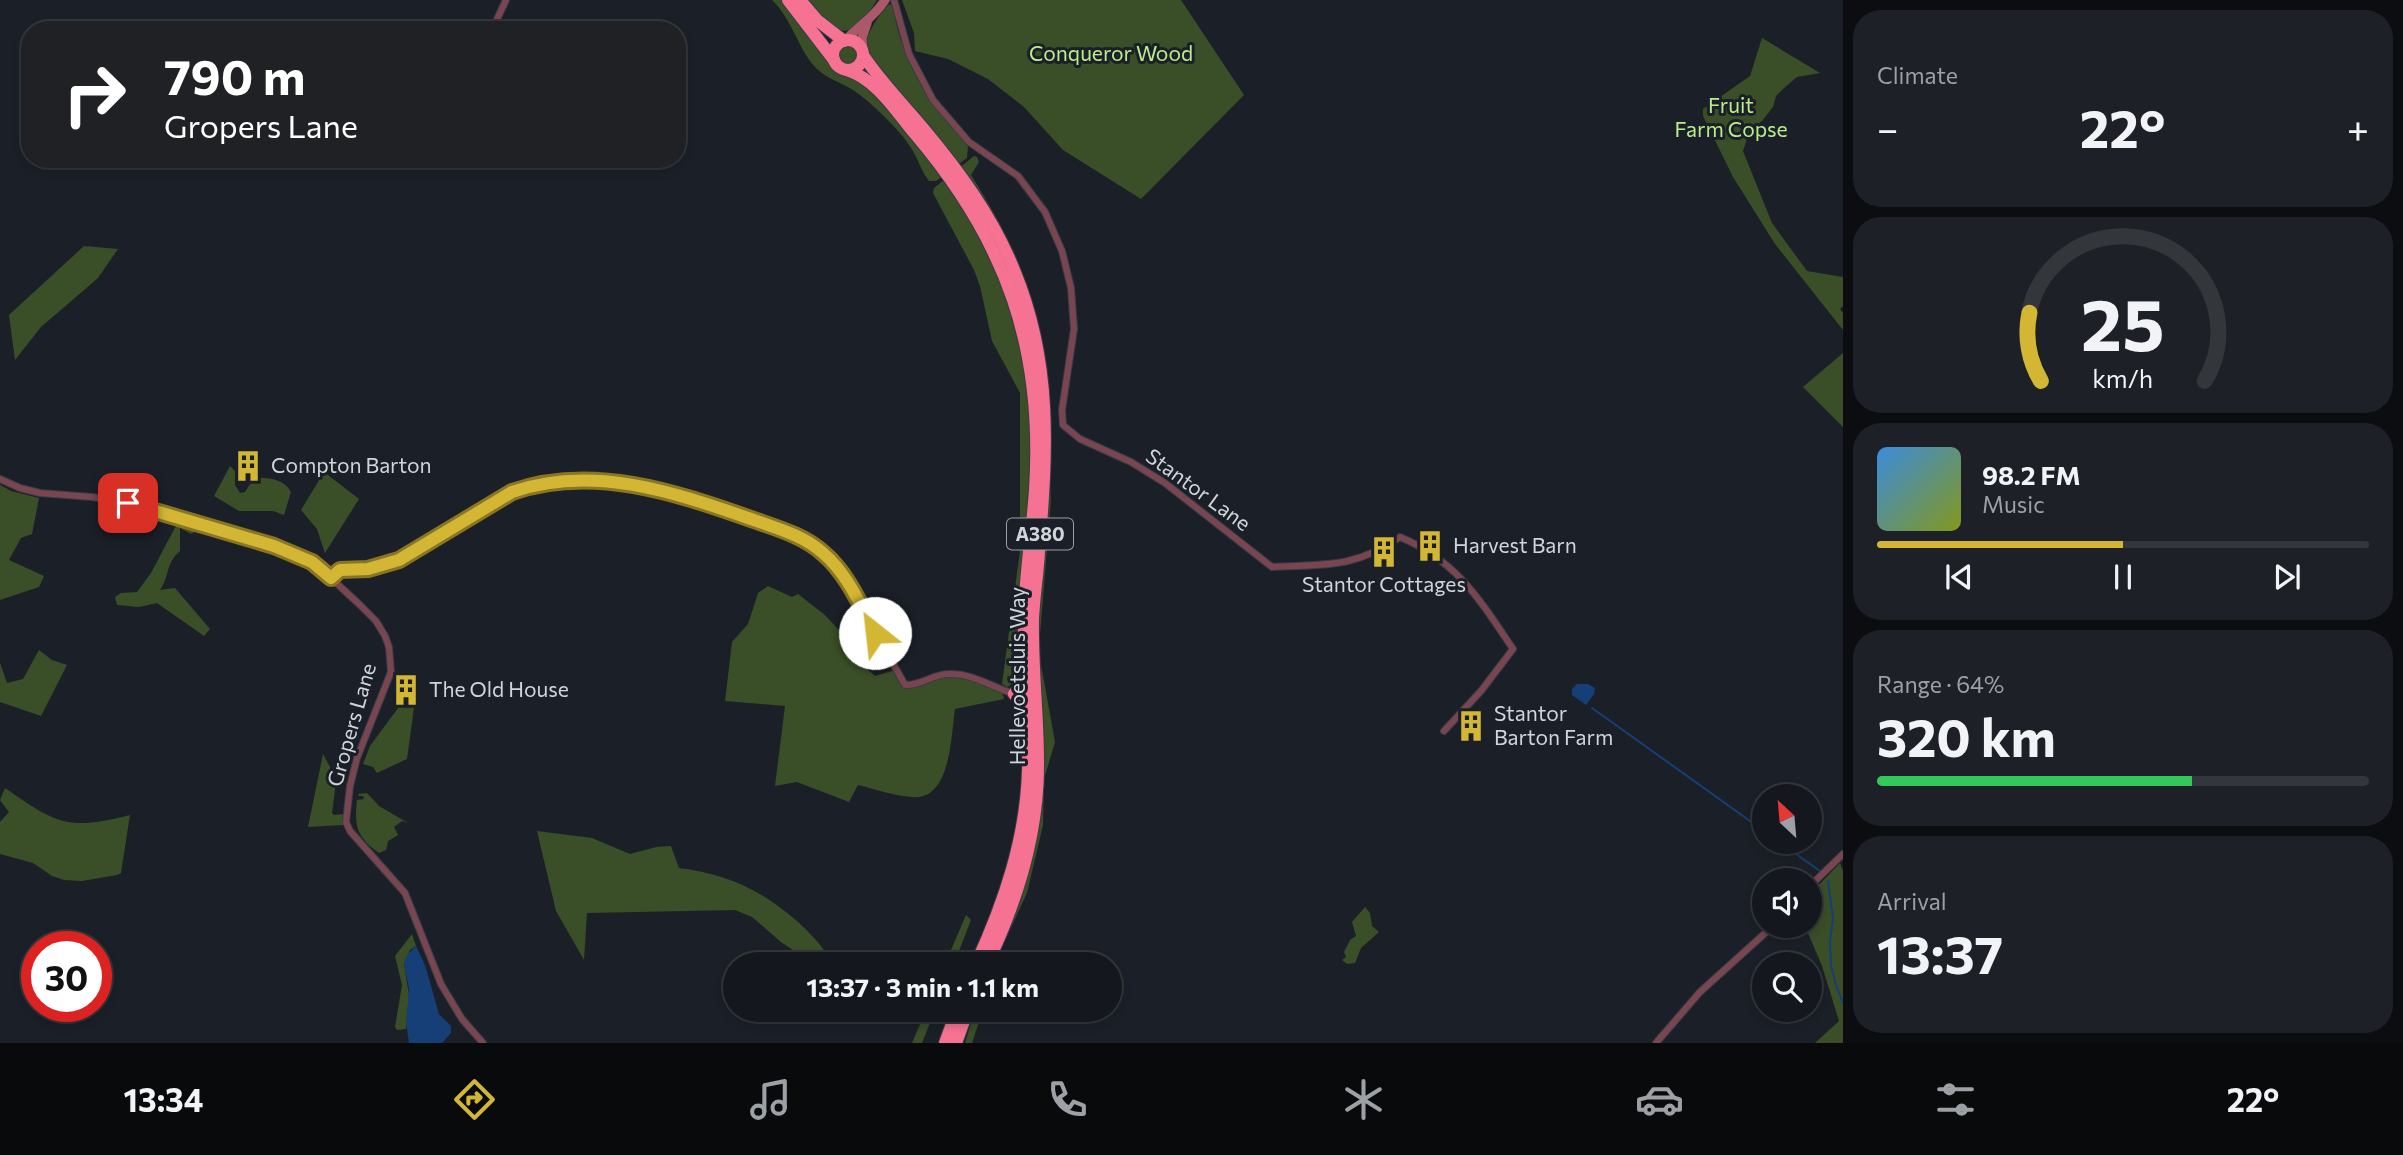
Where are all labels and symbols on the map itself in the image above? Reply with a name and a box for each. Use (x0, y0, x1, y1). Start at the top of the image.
park label: Conqueror Wood (1029, 40, 1193, 65)
park label: Fruit Farm Copse (1674, 92, 1788, 141)
street label: Stantor Lane (1142, 442, 1256, 535)
building icon: Compton Barton (231, 449, 265, 483)
place label: Compton Barton (271, 452, 432, 477)
pin (98, 473, 158, 533)
road number: A380 (1007, 519, 1073, 550)
building icon: Harvest Barn (1413, 529, 1447, 563)
place label: Harvest Barn (1453, 532, 1577, 557)
building icon: Stantor Cottages (1367, 535, 1401, 569)
place label: Stantor Cottages (1302, 571, 1466, 596)
street label: Hellevoetsluis Way (1004, 587, 1029, 765)
position arrow (838, 596, 912, 670)
street label: Gropers Lane (321, 660, 380, 789)
building icon: The Old House (389, 673, 423, 707)
place label: The Old House (429, 676, 569, 701)
place label: Stantor Barton Farm (1494, 700, 1613, 749)
building icon: Stantor Barton Farm (1454, 709, 1488, 743)
north arrow (1752, 784, 1822, 854)
speed limit sign: 30 (21, 931, 112, 1022)

